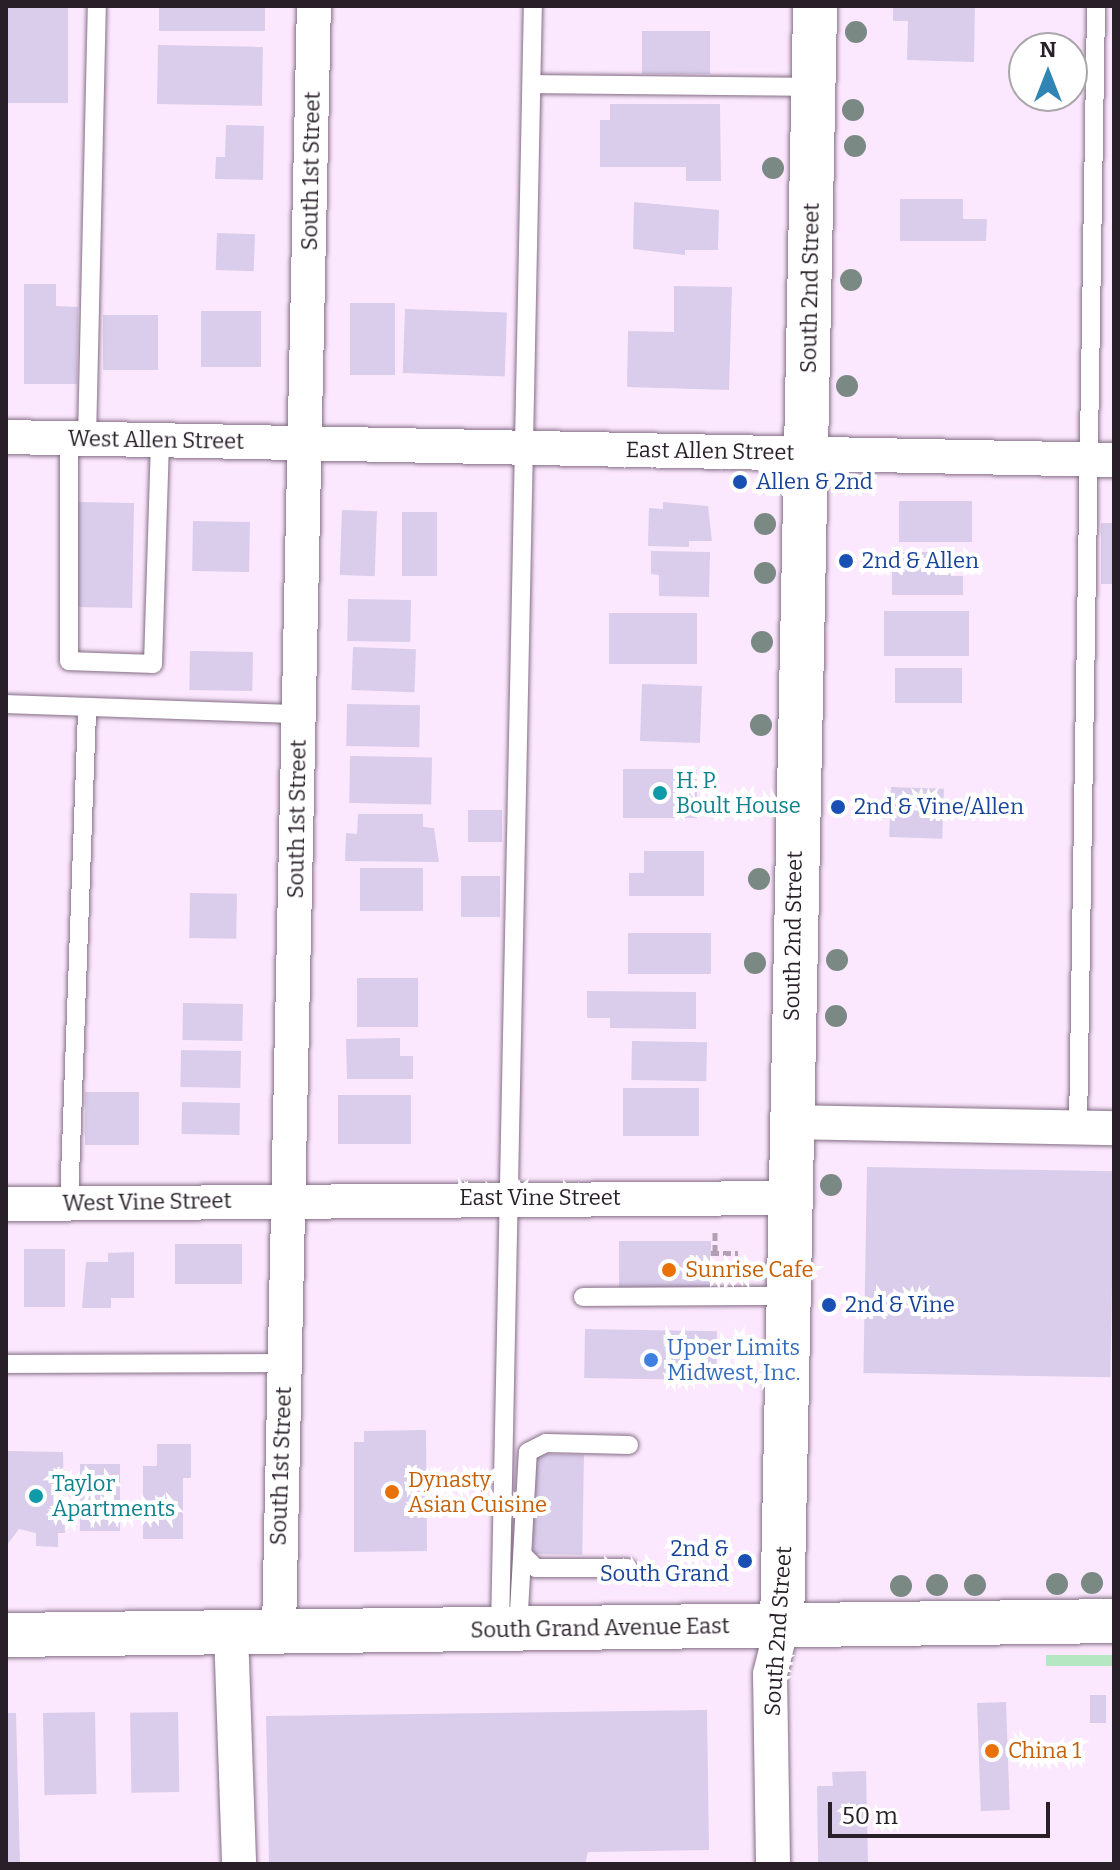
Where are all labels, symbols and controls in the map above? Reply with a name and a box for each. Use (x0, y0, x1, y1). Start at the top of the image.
north arrow (1008, 32, 1088, 112)
text: N (1040, 36, 1056, 63)
street label: South 1st Street (296, 91, 326, 251)
street label: South 2nd Street (795, 203, 825, 373)
street label: West Allen Street (68, 425, 244, 455)
street label: East Allen Street (625, 436, 795, 466)
place label: Allen & 2nd (756, 469, 873, 495)
marker: Allen & 2nd (731, 473, 749, 491)
place label: 2nd & Allen (862, 548, 979, 574)
marker: 2nd & Allen (837, 552, 855, 570)
street label: South 1st Street (282, 739, 312, 899)
place label: H. P. Boult House (676, 767, 801, 818)
marker: H. P. Boult House (651, 784, 669, 802)
place label: 2nd & Vine/Allen (854, 794, 1024, 820)
marker: 2nd & Vine/Allen (829, 798, 847, 816)
street label: South 2nd Street (778, 851, 808, 1021)
street label: East Vine Street (459, 1185, 621, 1211)
street label: West Vine Street (62, 1187, 232, 1217)
place label: Sunrise Cafe (685, 1257, 814, 1283)
marker: Sunrise Cafe (660, 1261, 678, 1279)
place label: 2nd & Vine (845, 1292, 955, 1318)
marker: 2nd & Vine (820, 1296, 838, 1314)
place label: Upper Limits Midwest, Inc. (667, 1334, 800, 1386)
marker: Upper Limits Midwest, Inc. (642, 1351, 660, 1369)
street label: South 1st Street (265, 1386, 297, 1546)
place label: Dynasty Asian Cuisine (408, 1466, 547, 1518)
place label: Taylor Apartments (52, 1470, 175, 1522)
marker: Dynasty Asian Cuisine (383, 1483, 401, 1501)
marker: Taylor Apartments (27, 1487, 45, 1505)
place label: 2nd & South Grand (600, 1535, 729, 1586)
street label: South 2nd Street (759, 1545, 797, 1717)
marker: 2nd & South Grand (736, 1552, 754, 1570)
street label: South Grand Avenue East (470, 1613, 730, 1643)
place label: China 1 (1008, 1738, 1081, 1764)
marker: China 1 (983, 1742, 1001, 1760)
scale bar (832, 1786, 1054, 1836)
text: 50 m (842, 1802, 898, 1830)

